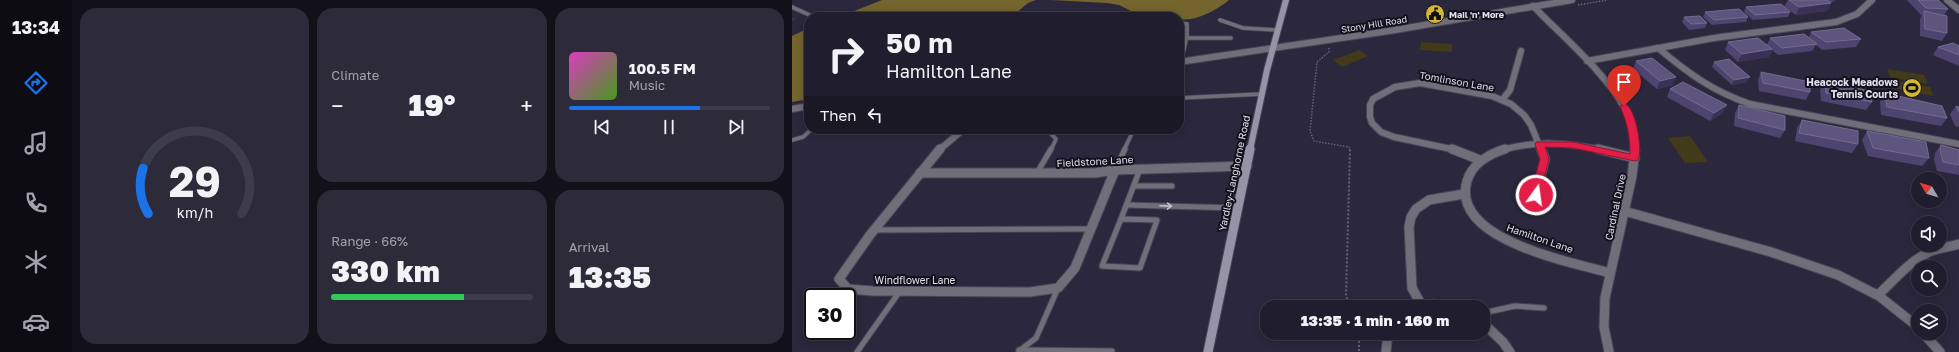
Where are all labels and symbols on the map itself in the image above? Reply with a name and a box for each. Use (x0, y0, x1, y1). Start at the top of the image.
public building icon: Mail 'n' More (1424, 3, 1446, 25)
place label: Mail 'n' More (1449, 9, 1505, 20)
street label: Stony Hill Road (1340, 13, 1408, 35)
pin (1607, 65, 1641, 106)
street label: Tomlinson Lane (1419, 69, 1495, 94)
place label: Heacock Meadows Tennis Courts (1806, 76, 1898, 100)
sports icon: Heacock Meadows Tennis Courts (1901, 77, 1923, 99)
street label: Yardley-Langhorne Road (1216, 114, 1252, 232)
street label: Fieldstone Lane (1056, 153, 1134, 169)
north arrow (1911, 172, 1947, 208)
street label: Cardinal Drive (1602, 173, 1628, 241)
position arrow (1515, 174, 1557, 216)
one-way arrow (1159, 202, 1172, 210)
street label: Hamilton Lane (1505, 221, 1575, 255)
street label: Windflower Lane (875, 274, 956, 286)
speed limit sign: 30 (804, 288, 856, 340)

